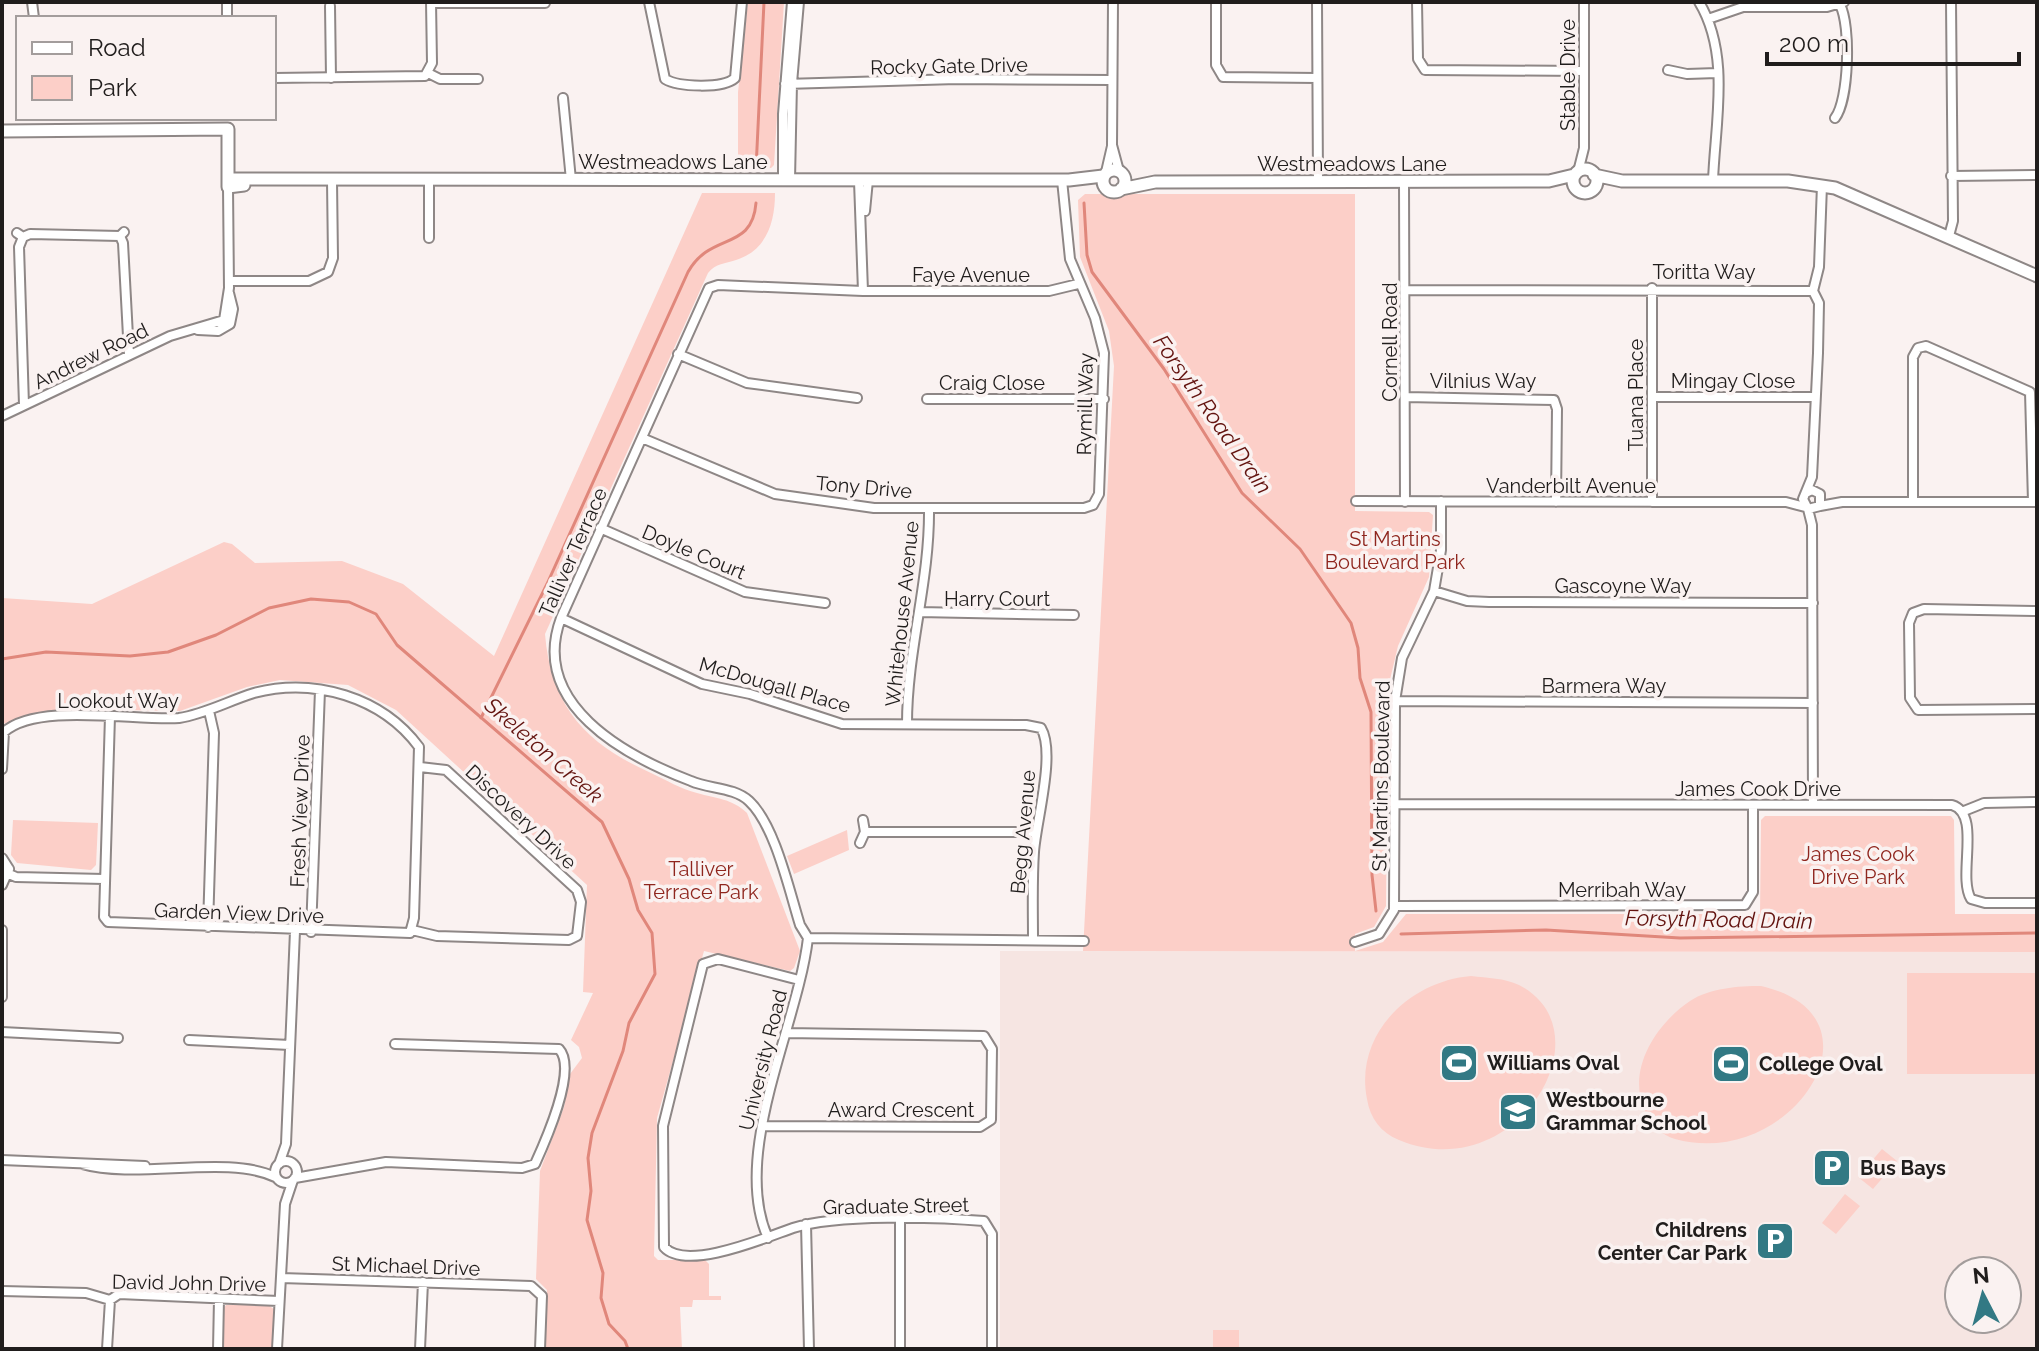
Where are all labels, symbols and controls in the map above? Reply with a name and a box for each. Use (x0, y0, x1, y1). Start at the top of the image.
legend (16, 16, 276, 120)
scale bar (1767, 16, 2019, 66)
street label: Stable Drive (1556, 19, 1580, 131)
text: 200 m (1779, 29, 1849, 58)
text: Road (88, 33, 146, 62)
street label: Rocky Gate Drive (870, 53, 1028, 79)
text: Park (88, 73, 137, 102)
street label: Westmeadows Lane (578, 150, 768, 174)
street label: Westmeadows Lane (1257, 152, 1447, 176)
street label: Toritta Way (1652, 260, 1756, 284)
street label: Faye Avenue (912, 263, 1030, 287)
street label: Cornell Road (1378, 282, 1402, 402)
street label: Andrew Road (30, 318, 152, 394)
water label: Forsyth Road Drain (1148, 329, 1278, 499)
street label: Tuana Place (1624, 339, 1648, 451)
street label: Rymill Way (1072, 352, 1098, 456)
street label: Vilnius Way (1430, 369, 1536, 393)
street label: Mingay Close (1671, 369, 1795, 393)
street label: Craig Close (939, 371, 1045, 395)
street label: Tony Drive (815, 471, 913, 503)
street label: Vanderbilt Avenue (1486, 474, 1656, 498)
street label: Talliver Terrace (534, 484, 612, 620)
street label: Doyle Court (639, 519, 750, 585)
street label: Whitehouse Avenue (880, 520, 924, 708)
park label: St Martins Boulevard Park (1325, 527, 1466, 574)
street label: Gascoyne Way (1554, 574, 1692, 598)
street label: Harry Court (944, 587, 1050, 611)
street label: McDougall Place (696, 652, 854, 718)
street label: Barmera Way (1542, 674, 1667, 698)
street label: St Martins Boulevard (1367, 680, 1395, 872)
street label: Lookout Way (57, 689, 179, 713)
water label: Skeleton Creek (479, 691, 609, 808)
street label: Fresh View Drive (285, 734, 315, 888)
street label: Discovery Drive (461, 759, 582, 875)
street label: Begg Avenue (1006, 769, 1040, 895)
street label: James Cook Drive (1675, 777, 1841, 801)
park label: James Cook Drive Park (1801, 842, 1915, 889)
park label: Talliver Terrace Park (643, 857, 759, 904)
street label: Merribah Way (1558, 878, 1686, 902)
street label: Garden View Drive (154, 898, 325, 928)
water label: Forsyth Road Drain (1625, 904, 1813, 934)
street label: University Road (734, 987, 792, 1133)
sports icon: Williams Oval (1438, 1042, 1480, 1084)
sports icon: College Oval (1710, 1043, 1752, 1085)
place label: Williams Oval (1487, 1051, 1620, 1075)
place label: College Oval (1759, 1052, 1883, 1076)
place label: Westbourne Grammar School (1546, 1088, 1707, 1135)
school or university icon: Westbourne Grammar School (1497, 1091, 1539, 1133)
street label: Award Crescent (828, 1098, 975, 1122)
parking icon: Bus Bays (1811, 1147, 1853, 1189)
place label: Bus Bays (1860, 1156, 1946, 1180)
street label: Graduate Street (823, 1193, 970, 1219)
place label: Childrens Center Car Park (1598, 1218, 1748, 1265)
parking icon: Childrens Center Car Park (1754, 1220, 1796, 1262)
street label: St Michael Drive (331, 1251, 481, 1281)
north arrow (1943, 1255, 2023, 1335)
text: N (1971, 1261, 1991, 1289)
street label: David John Drive (112, 1270, 267, 1296)

